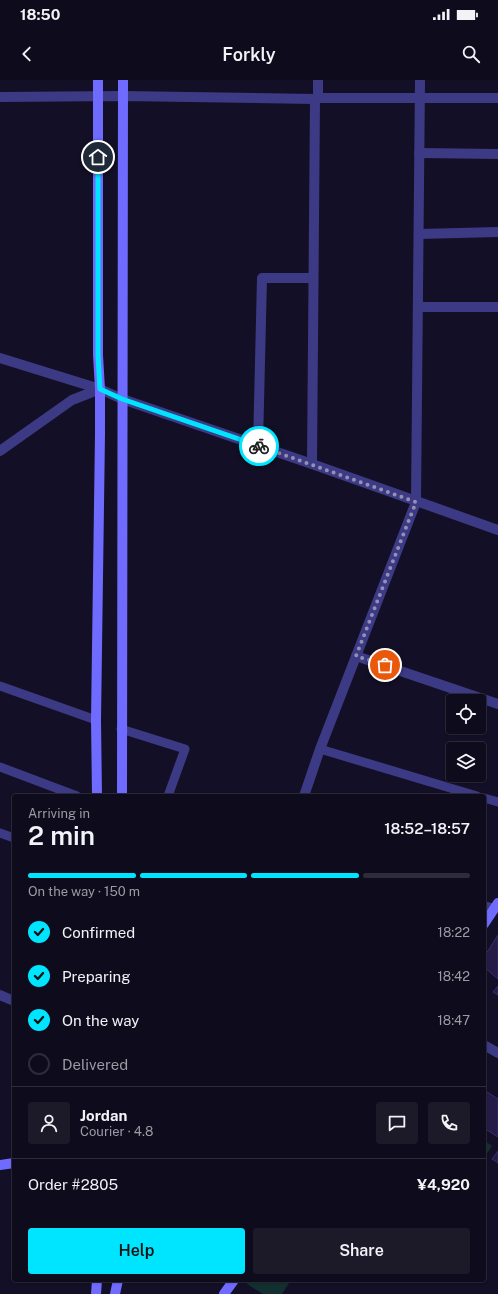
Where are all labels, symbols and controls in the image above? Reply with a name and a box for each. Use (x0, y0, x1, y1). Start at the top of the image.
text: 18:50 (20, 6, 60, 23)
icon: back (16, 43, 38, 65)
icon: search (460, 43, 482, 65)
text: Forkly (222, 44, 276, 65)
pin (81, 140, 115, 174)
icon: home (87, 146, 109, 168)
courier (239, 426, 279, 466)
icon: bike (248, 435, 270, 457)
pin (368, 648, 402, 682)
icon: bag (374, 654, 396, 676)
map controls (446, 694, 486, 782)
button: locate (446, 694, 486, 734)
button: layers (446, 742, 486, 782)
text: Arriving in (28, 806, 90, 821)
text: 2 min (28, 820, 95, 851)
text: 18:52–18:57 (384, 820, 470, 837)
text: On the way · 150 m (28, 884, 140, 899)
icon: check (28, 921, 50, 943)
text: Confirmed (62, 924, 135, 941)
text: 18:22 (438, 925, 470, 940)
icon: check (28, 965, 50, 987)
text: Preparing (62, 968, 131, 985)
text: 18:42 (438, 969, 470, 984)
icon: check (28, 1009, 50, 1031)
text: On the way (62, 1012, 139, 1029)
text: 18:47 (437, 1013, 470, 1028)
text: Delivered (62, 1056, 128, 1073)
button: person (28, 1102, 70, 1144)
button: chat (376, 1102, 418, 1144)
button: phone (428, 1102, 470, 1144)
text: Jordan (80, 1107, 127, 1124)
text: Courier · 4.8 (80, 1124, 153, 1139)
text: Order #2805 (28, 1176, 118, 1193)
text: ¥4,920 (417, 1176, 470, 1193)
button: Help (28, 1228, 245, 1274)
button: Share (253, 1228, 470, 1274)

